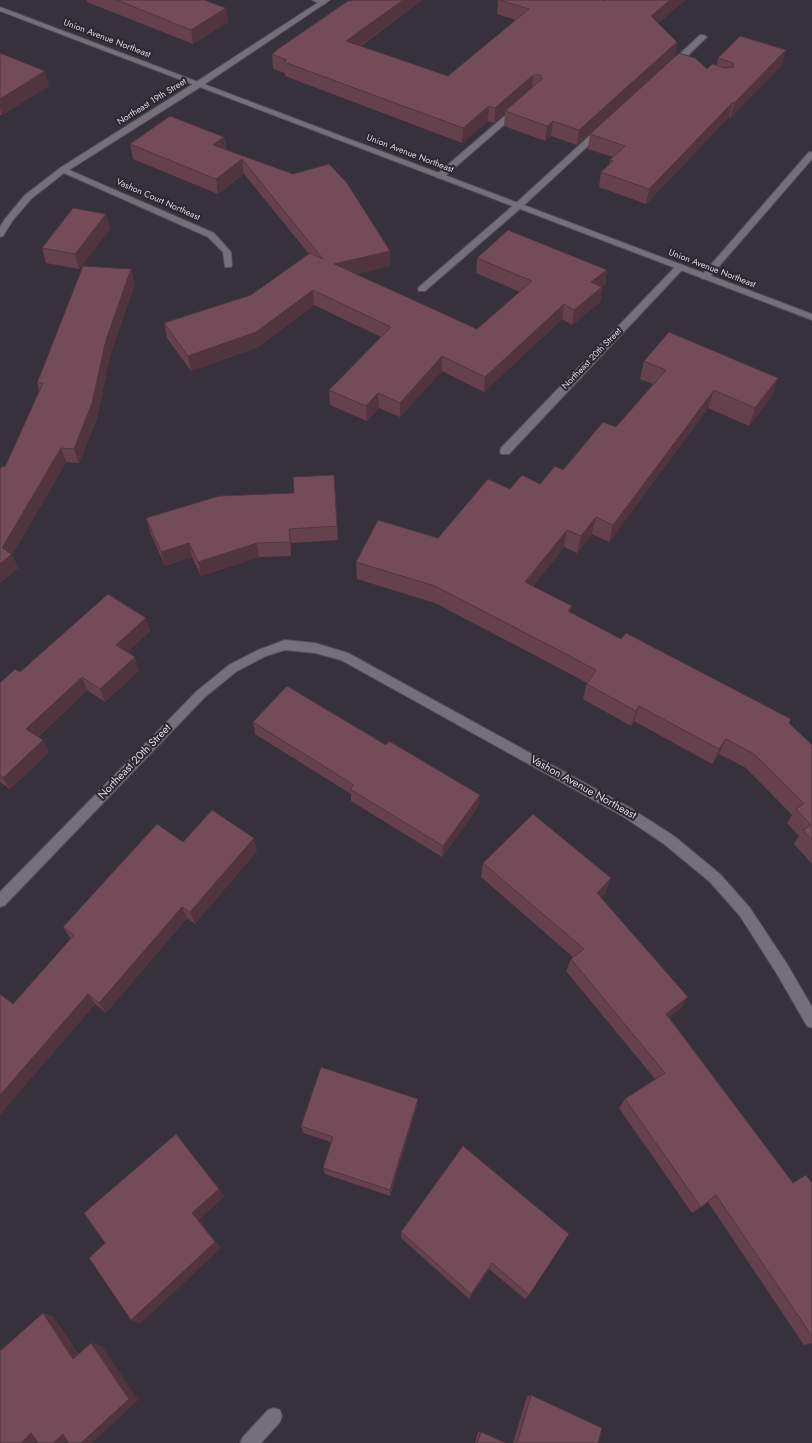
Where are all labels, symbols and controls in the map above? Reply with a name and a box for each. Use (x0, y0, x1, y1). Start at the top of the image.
street label: Union Avenue Northeast (62, 17, 152, 61)
street label: Northeast 19th Street (115, 76, 189, 128)
street label: Union Avenue Northeast (365, 132, 455, 176)
street label: Vashon Court Northeast (115, 177, 201, 223)
street label: Union Avenue Northeast (667, 247, 757, 291)
street label: Northeast 20th Street (560, 326, 624, 392)
street label: Northeast 20th Street (96, 722, 174, 802)
street label: Vashon Avenue Northeast (528, 753, 638, 823)

